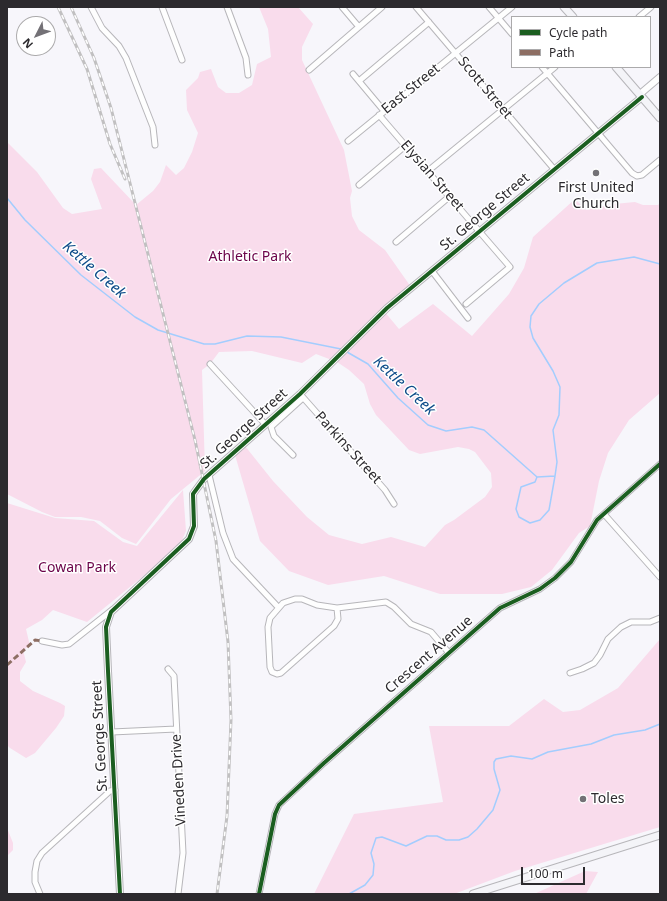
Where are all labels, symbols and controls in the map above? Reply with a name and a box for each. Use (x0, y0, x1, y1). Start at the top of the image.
north arrow (16, 16, 56, 56)
legend (511, 16, 651, 68)
text: Cycle path (549, 24, 607, 41)
text: N (19, 35, 36, 52)
text: Path (549, 44, 575, 61)
street label: Scott Street (454, 54, 516, 122)
street label: East Street (378, 60, 444, 118)
street label: Elysian Street (397, 137, 467, 215)
marker: First United Church (591, 168, 601, 178)
street label: St. George Street (437, 170, 533, 254)
place label: First United Church (558, 180, 634, 212)
water label: Kettle Creek (59, 238, 129, 302)
park label: Athletic Park (209, 249, 291, 265)
water label: Kettle Creek (369, 353, 439, 419)
street label: St. George Street (197, 385, 291, 473)
street label: Parkins Street (311, 408, 385, 488)
park label: Cowan Park (38, 560, 116, 576)
street label: Crescent Avenue (382, 613, 476, 697)
street label: St. George Street (89, 680, 111, 792)
street label: Vineden Drive (168, 734, 190, 826)
place label: Toles (591, 791, 624, 807)
marker: Toles (578, 794, 588, 804)
scale bar (523, 859, 587, 885)
text: 100 m (528, 865, 563, 882)

